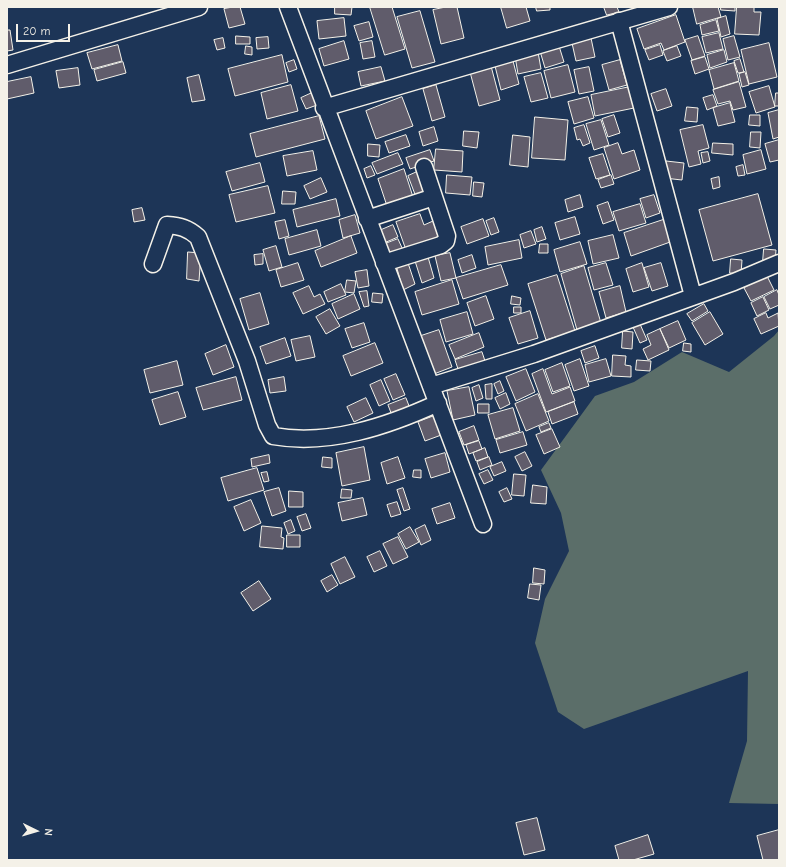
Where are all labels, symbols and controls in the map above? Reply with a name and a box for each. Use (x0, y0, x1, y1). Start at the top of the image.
scale bar (18, 16, 72, 42)
text: 20 m (23, 24, 51, 38)
north arrow (16, 811, 56, 851)
text: N (42, 828, 55, 836)

